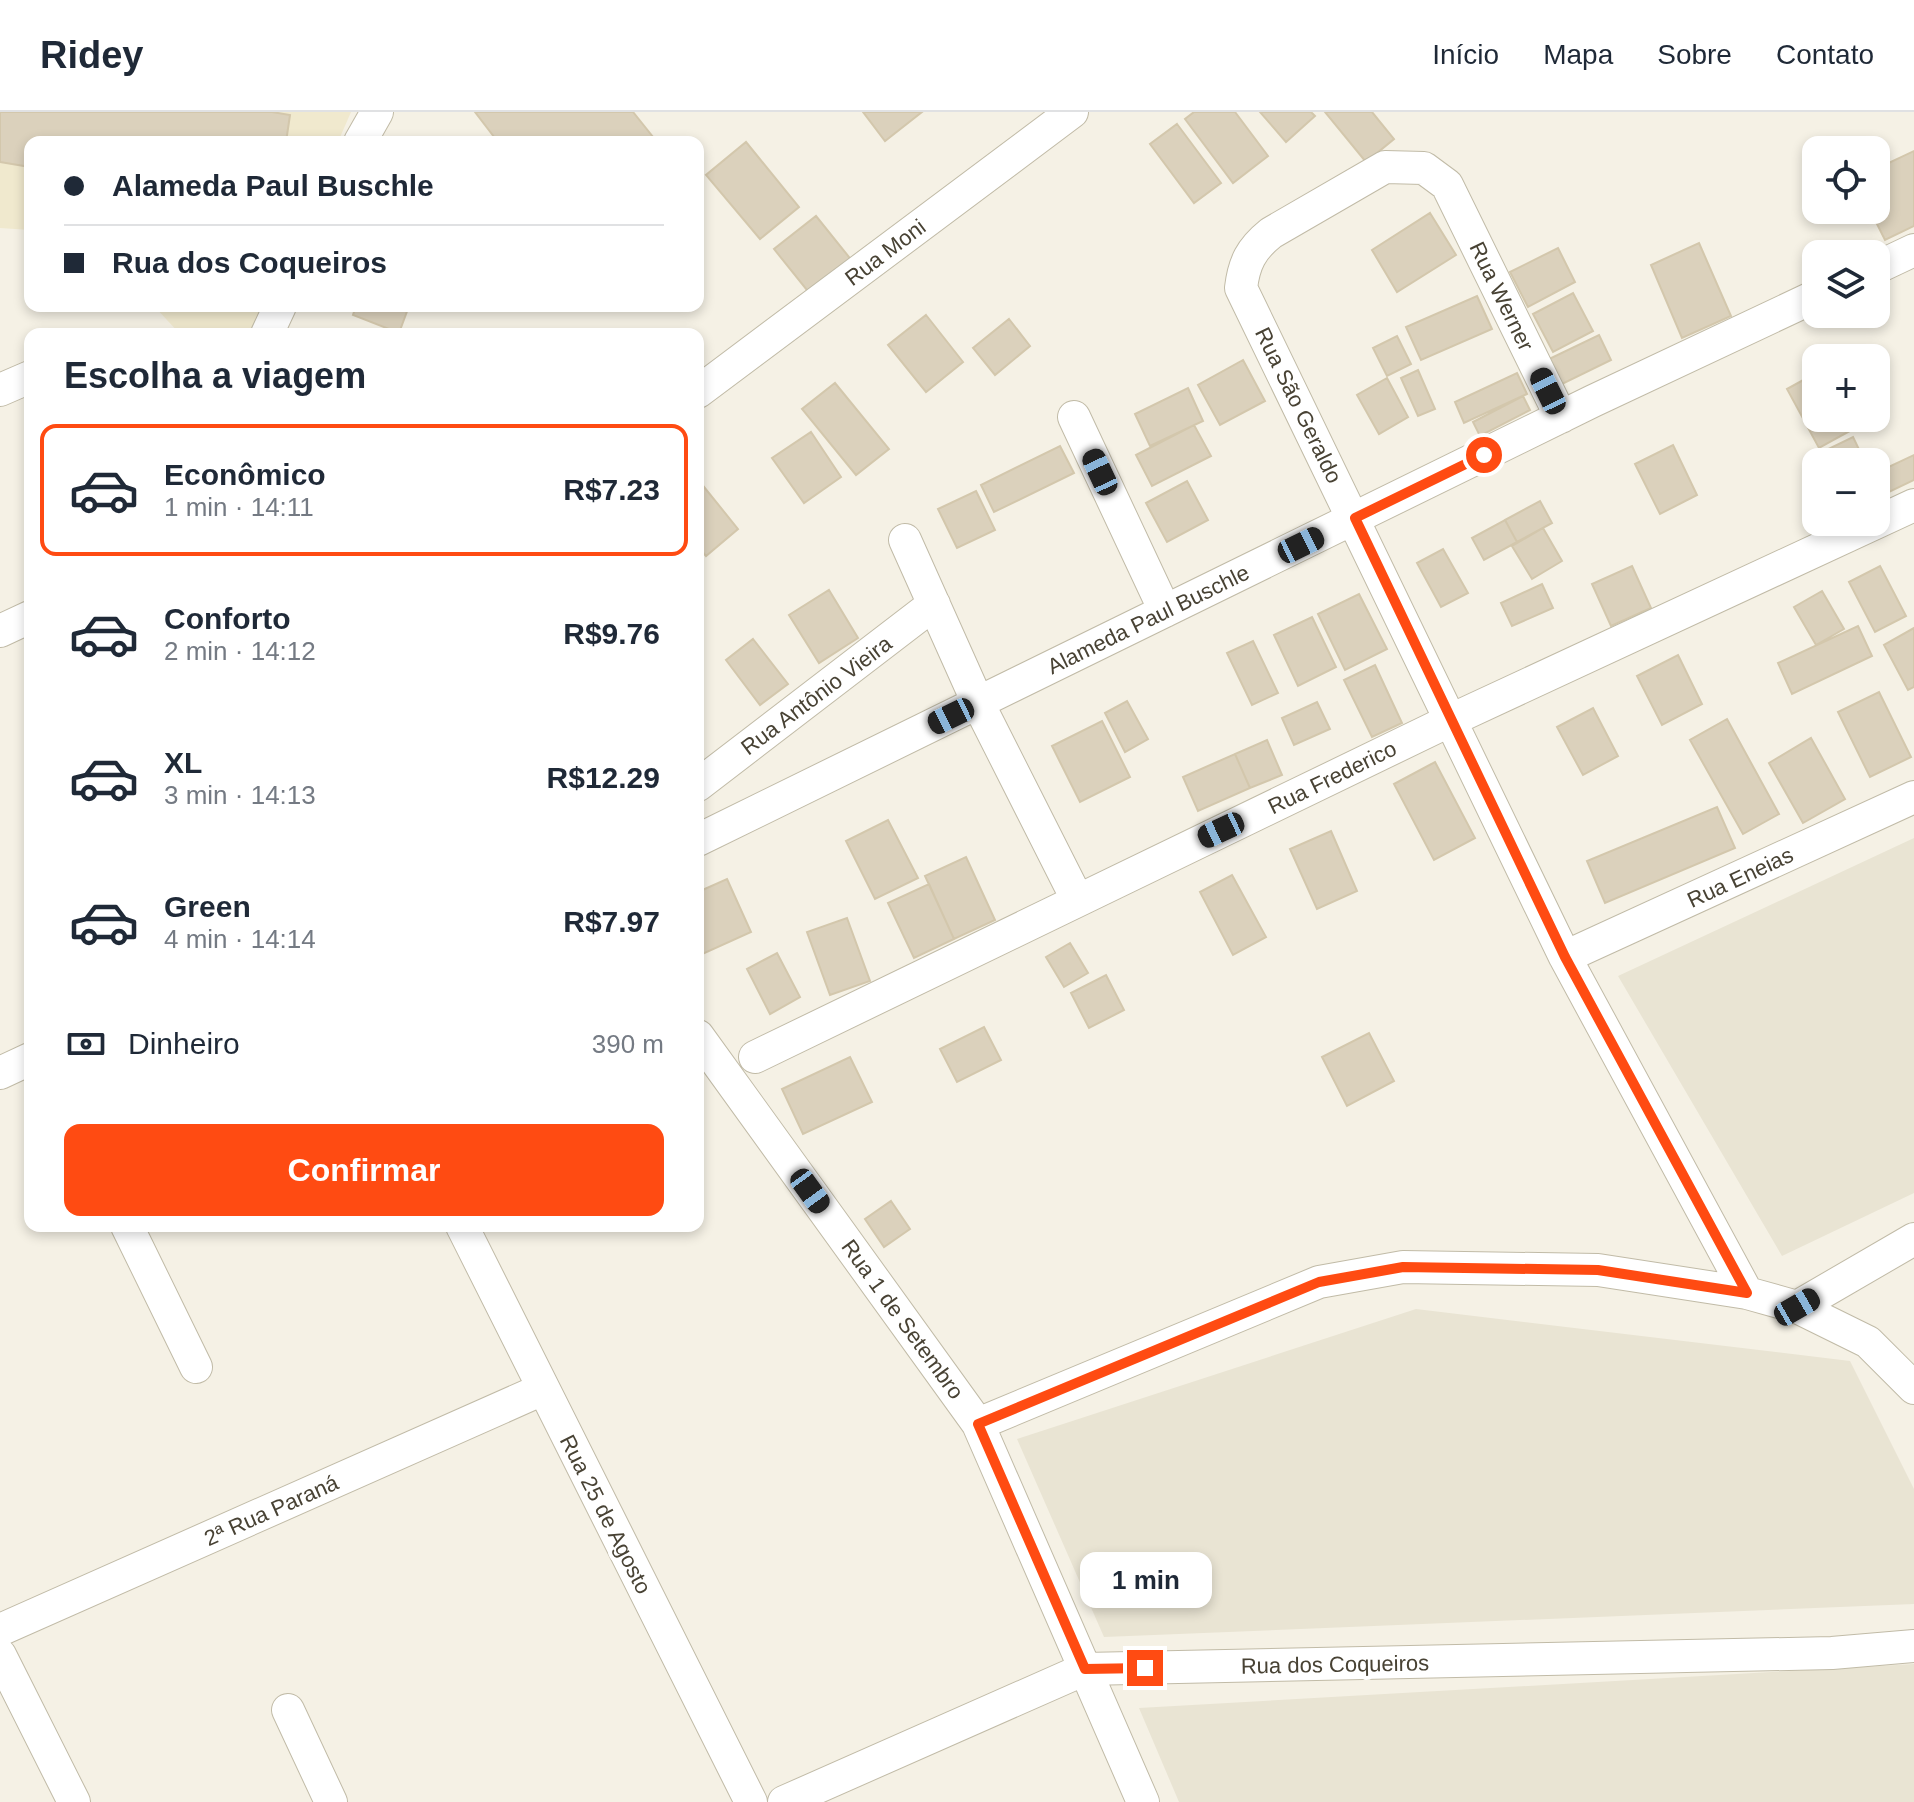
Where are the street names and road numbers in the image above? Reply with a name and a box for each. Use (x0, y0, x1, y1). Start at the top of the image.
street label: Rua Moni (840, 214, 930, 291)
street label: Rua Werner (1464, 238, 1539, 355)
street label: Rua São Geraldo (1250, 323, 1347, 487)
street label: Alameda Paul Buschle (1043, 560, 1253, 679)
street label: Rua Antônio Vieira (736, 630, 897, 760)
street label: Rua Frederico (1264, 736, 1400, 819)
street label: Rua Eneias (1683, 842, 1797, 913)
street label: Rua 1 de Setembro (836, 1235, 969, 1404)
street label: Rua 25 de Agosto (555, 1431, 656, 1598)
street label: 2ª Rua Paraná (200, 1469, 343, 1551)
street label: Rua dos Coqueiros (1241, 1650, 1429, 1679)

